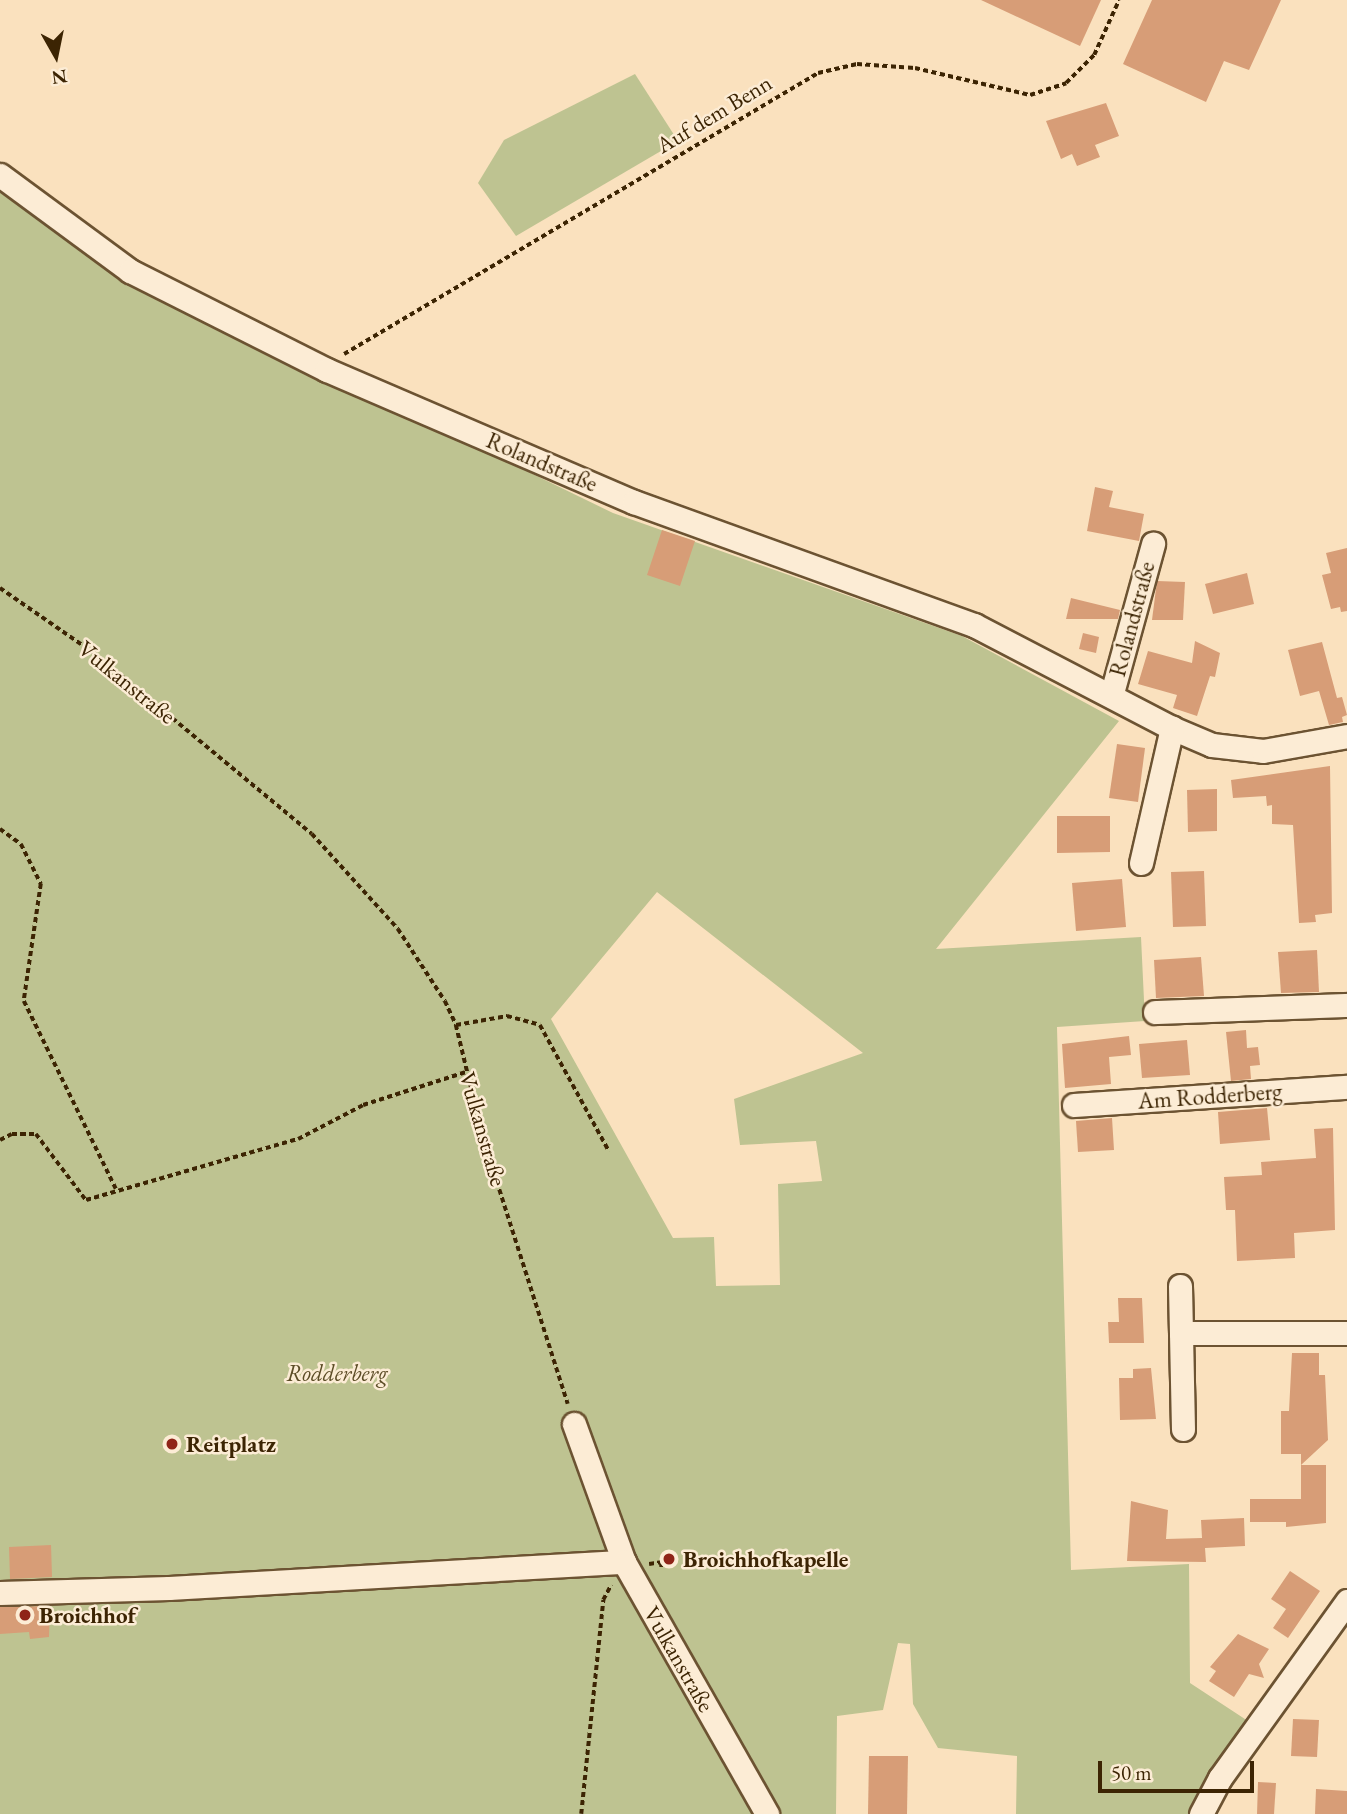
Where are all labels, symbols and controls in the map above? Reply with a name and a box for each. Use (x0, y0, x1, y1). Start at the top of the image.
north arrow (21, 21, 91, 91)
text: N (50, 64, 69, 91)
street label: Auf dem Benn (651, 69, 777, 159)
street label: Rolandstraße (482, 426, 602, 498)
street label: Rolandstraße (1103, 558, 1161, 680)
street label: Vulkanstraße (73, 634, 181, 730)
street label: Vulkanstraße (454, 1069, 512, 1189)
street label: Am Rodderberg (1137, 1077, 1283, 1115)
park label: Rodderberg (286, 1359, 388, 1387)
place label: Reitplatz (186, 1430, 276, 1458)
marker: Reitplatz (164, 1436, 180, 1452)
place label: Broichhofkapelle (683, 1545, 848, 1573)
marker: Broichhofkapelle (661, 1551, 677, 1567)
place label: Broichhof (39, 1601, 136, 1629)
street label: Vulkanstraße (638, 1601, 720, 1717)
marker: Broichhof (17, 1607, 33, 1623)
scale bar (1102, 1748, 1258, 1792)
text: 50 m (1111, 1759, 1152, 1786)

